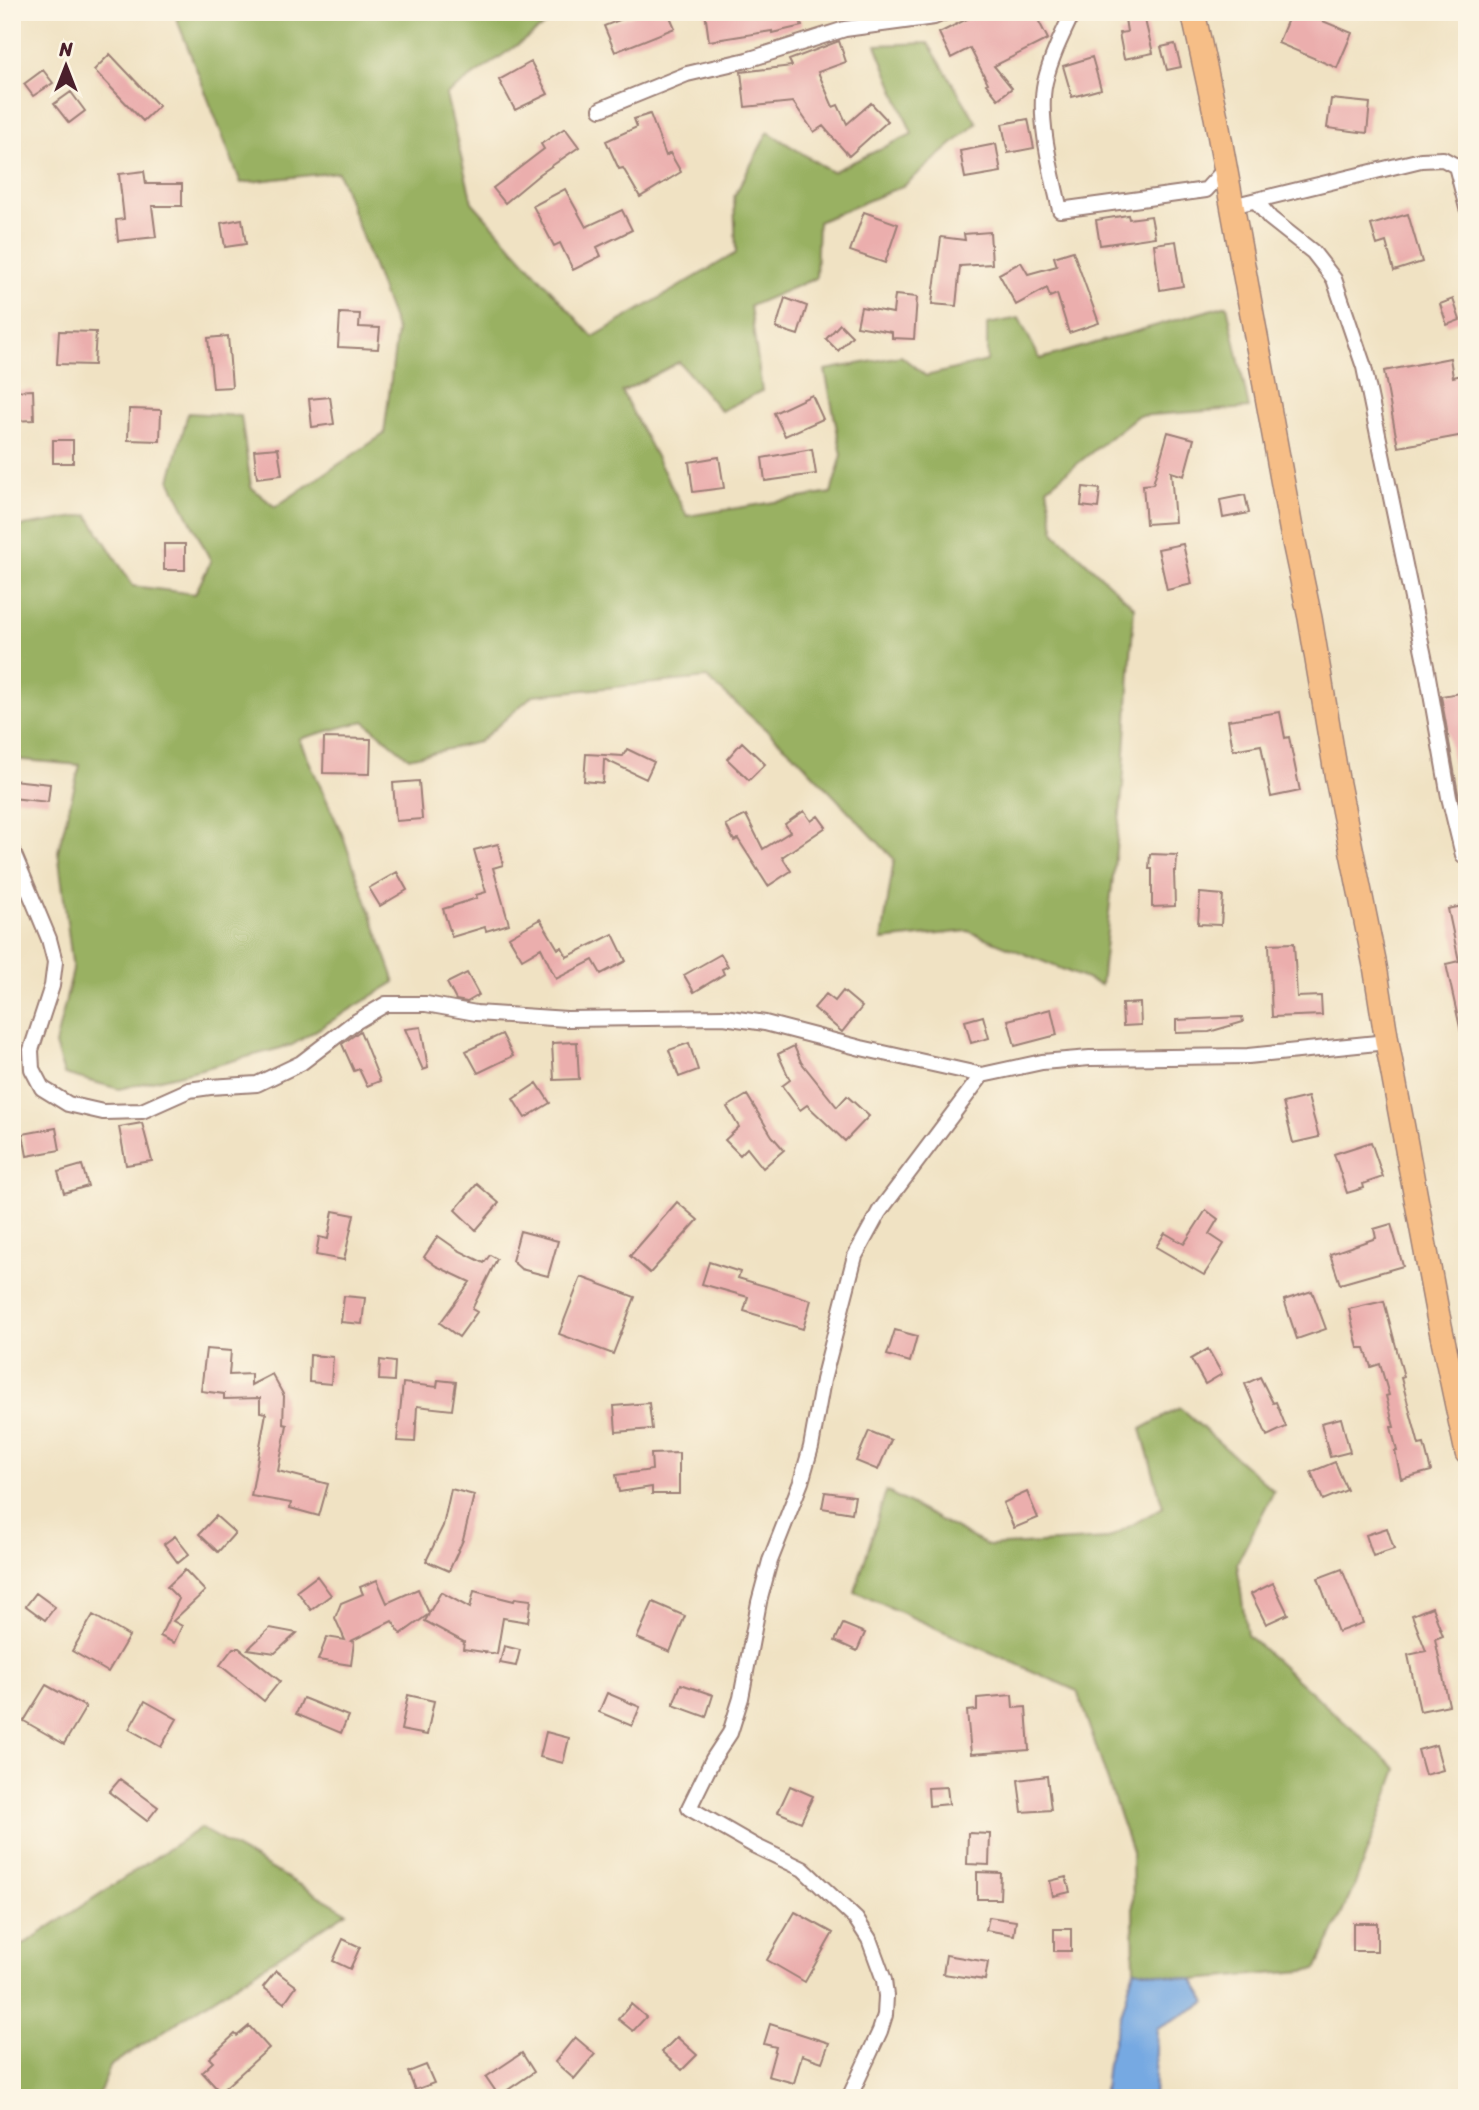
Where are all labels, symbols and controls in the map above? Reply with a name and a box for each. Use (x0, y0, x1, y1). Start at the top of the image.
north arrow (32, 32, 102, 102)
text: N (58, 33, 73, 66)

